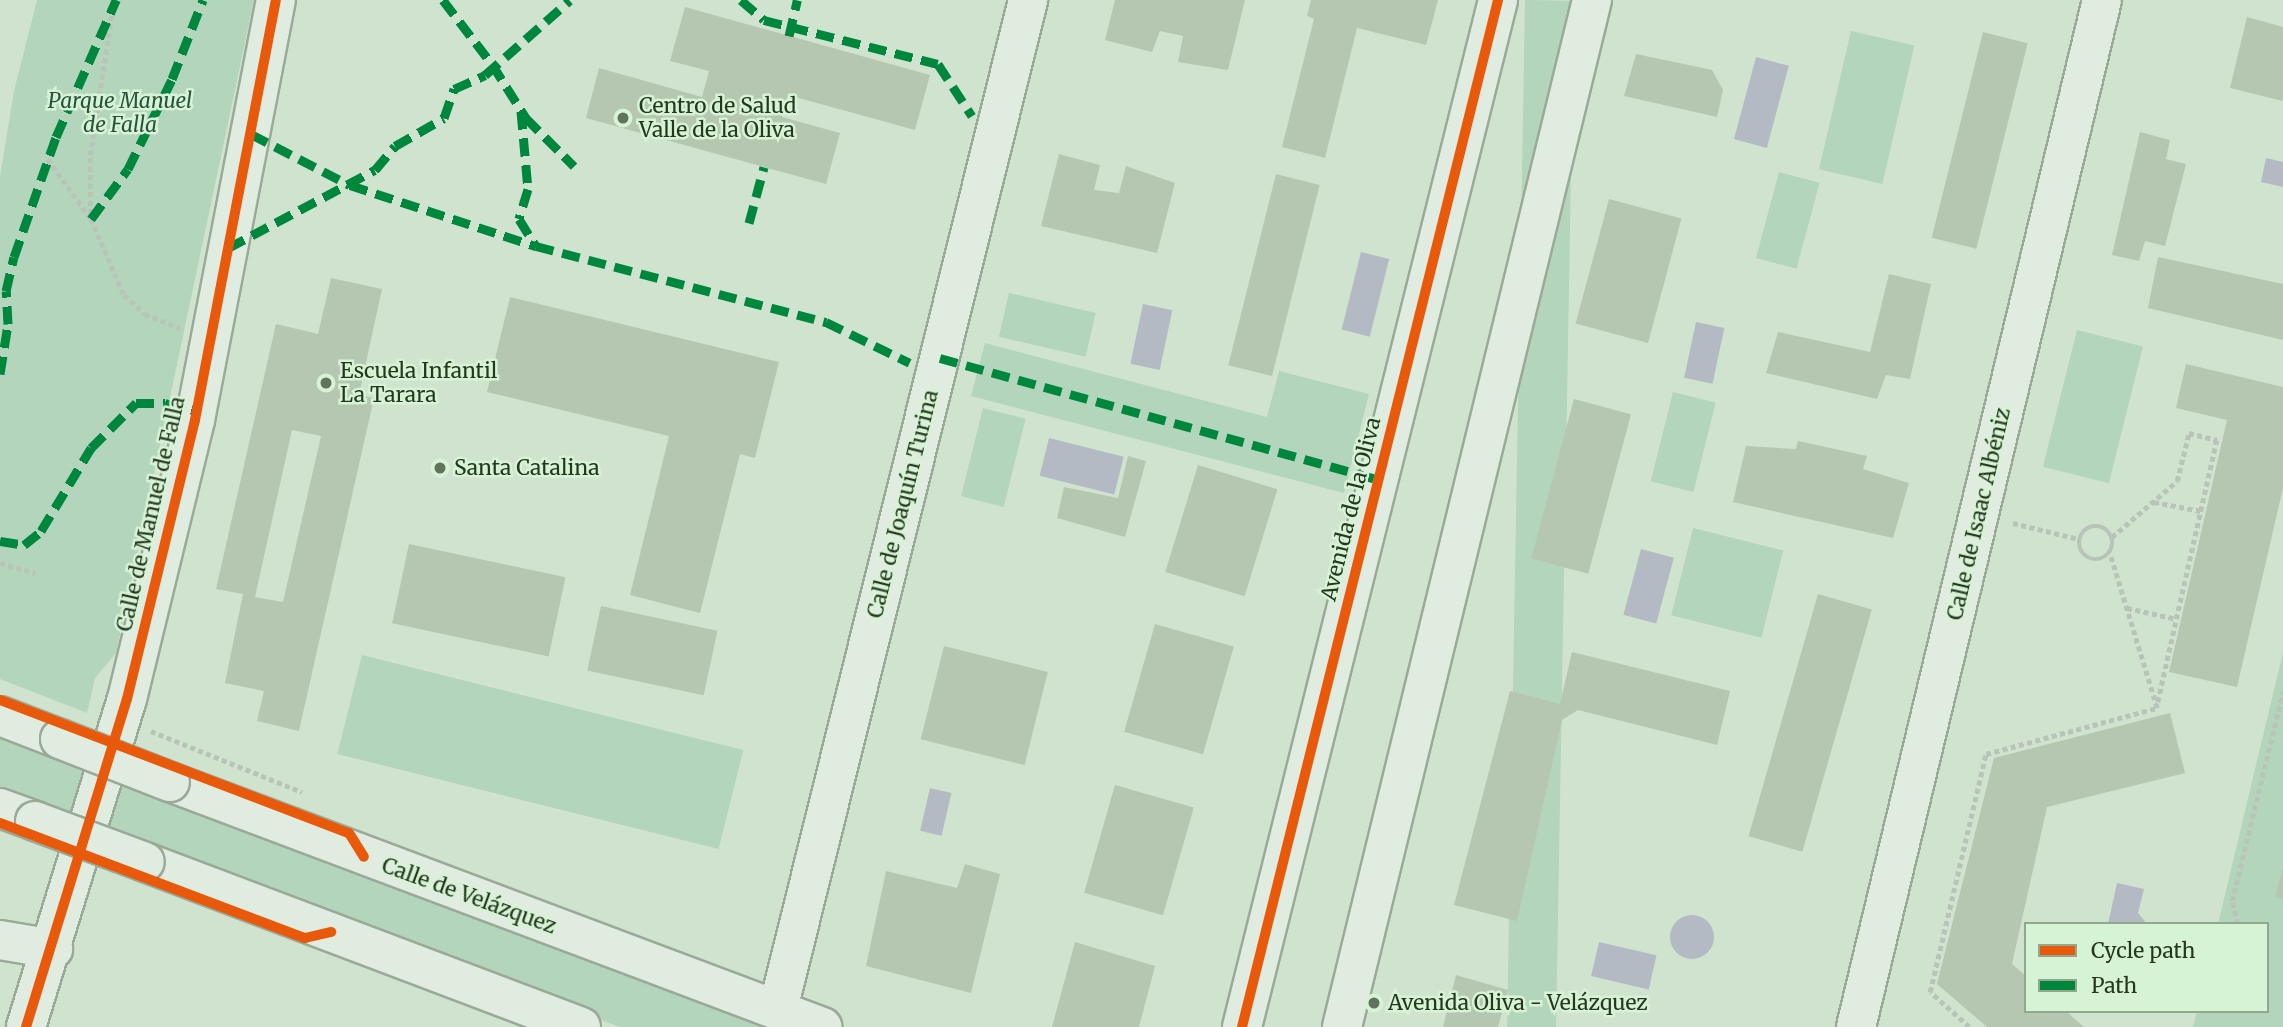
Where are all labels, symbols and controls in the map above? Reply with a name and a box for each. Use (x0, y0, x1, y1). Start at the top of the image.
park label: Parque Manuel de Falla (48, 88, 192, 138)
place label: Centro de Salud Valle de la Oliva (639, 93, 796, 143)
marker: Centro de Salud Valle de la Oliva (613, 108, 633, 128)
place label: Escuela Infantil La Tarara (340, 358, 497, 408)
marker: Escuela Infantil La Tarara (318, 375, 334, 391)
street label: Calle de Joaquín Turina (862, 387, 944, 621)
street label: Calle de Manuel de Falla (112, 394, 190, 634)
street label: Calle de Isaac Albéniz (1942, 405, 2016, 623)
street label: Avenida de la Oliva (1316, 415, 1386, 603)
place label: Santa Catalina (454, 455, 599, 481)
marker: Santa Catalina (432, 460, 448, 476)
street label: Calle de Velázquez (378, 853, 560, 939)
legend (2024, 922, 2269, 1013)
text: Cycle path (2091, 937, 2195, 964)
text: Path (2091, 972, 2137, 999)
place label: Avenida Oliva - Velázquez (1388, 990, 1648, 1016)
marker: Avenida Oliva - Velázquez (1366, 995, 1382, 1011)

